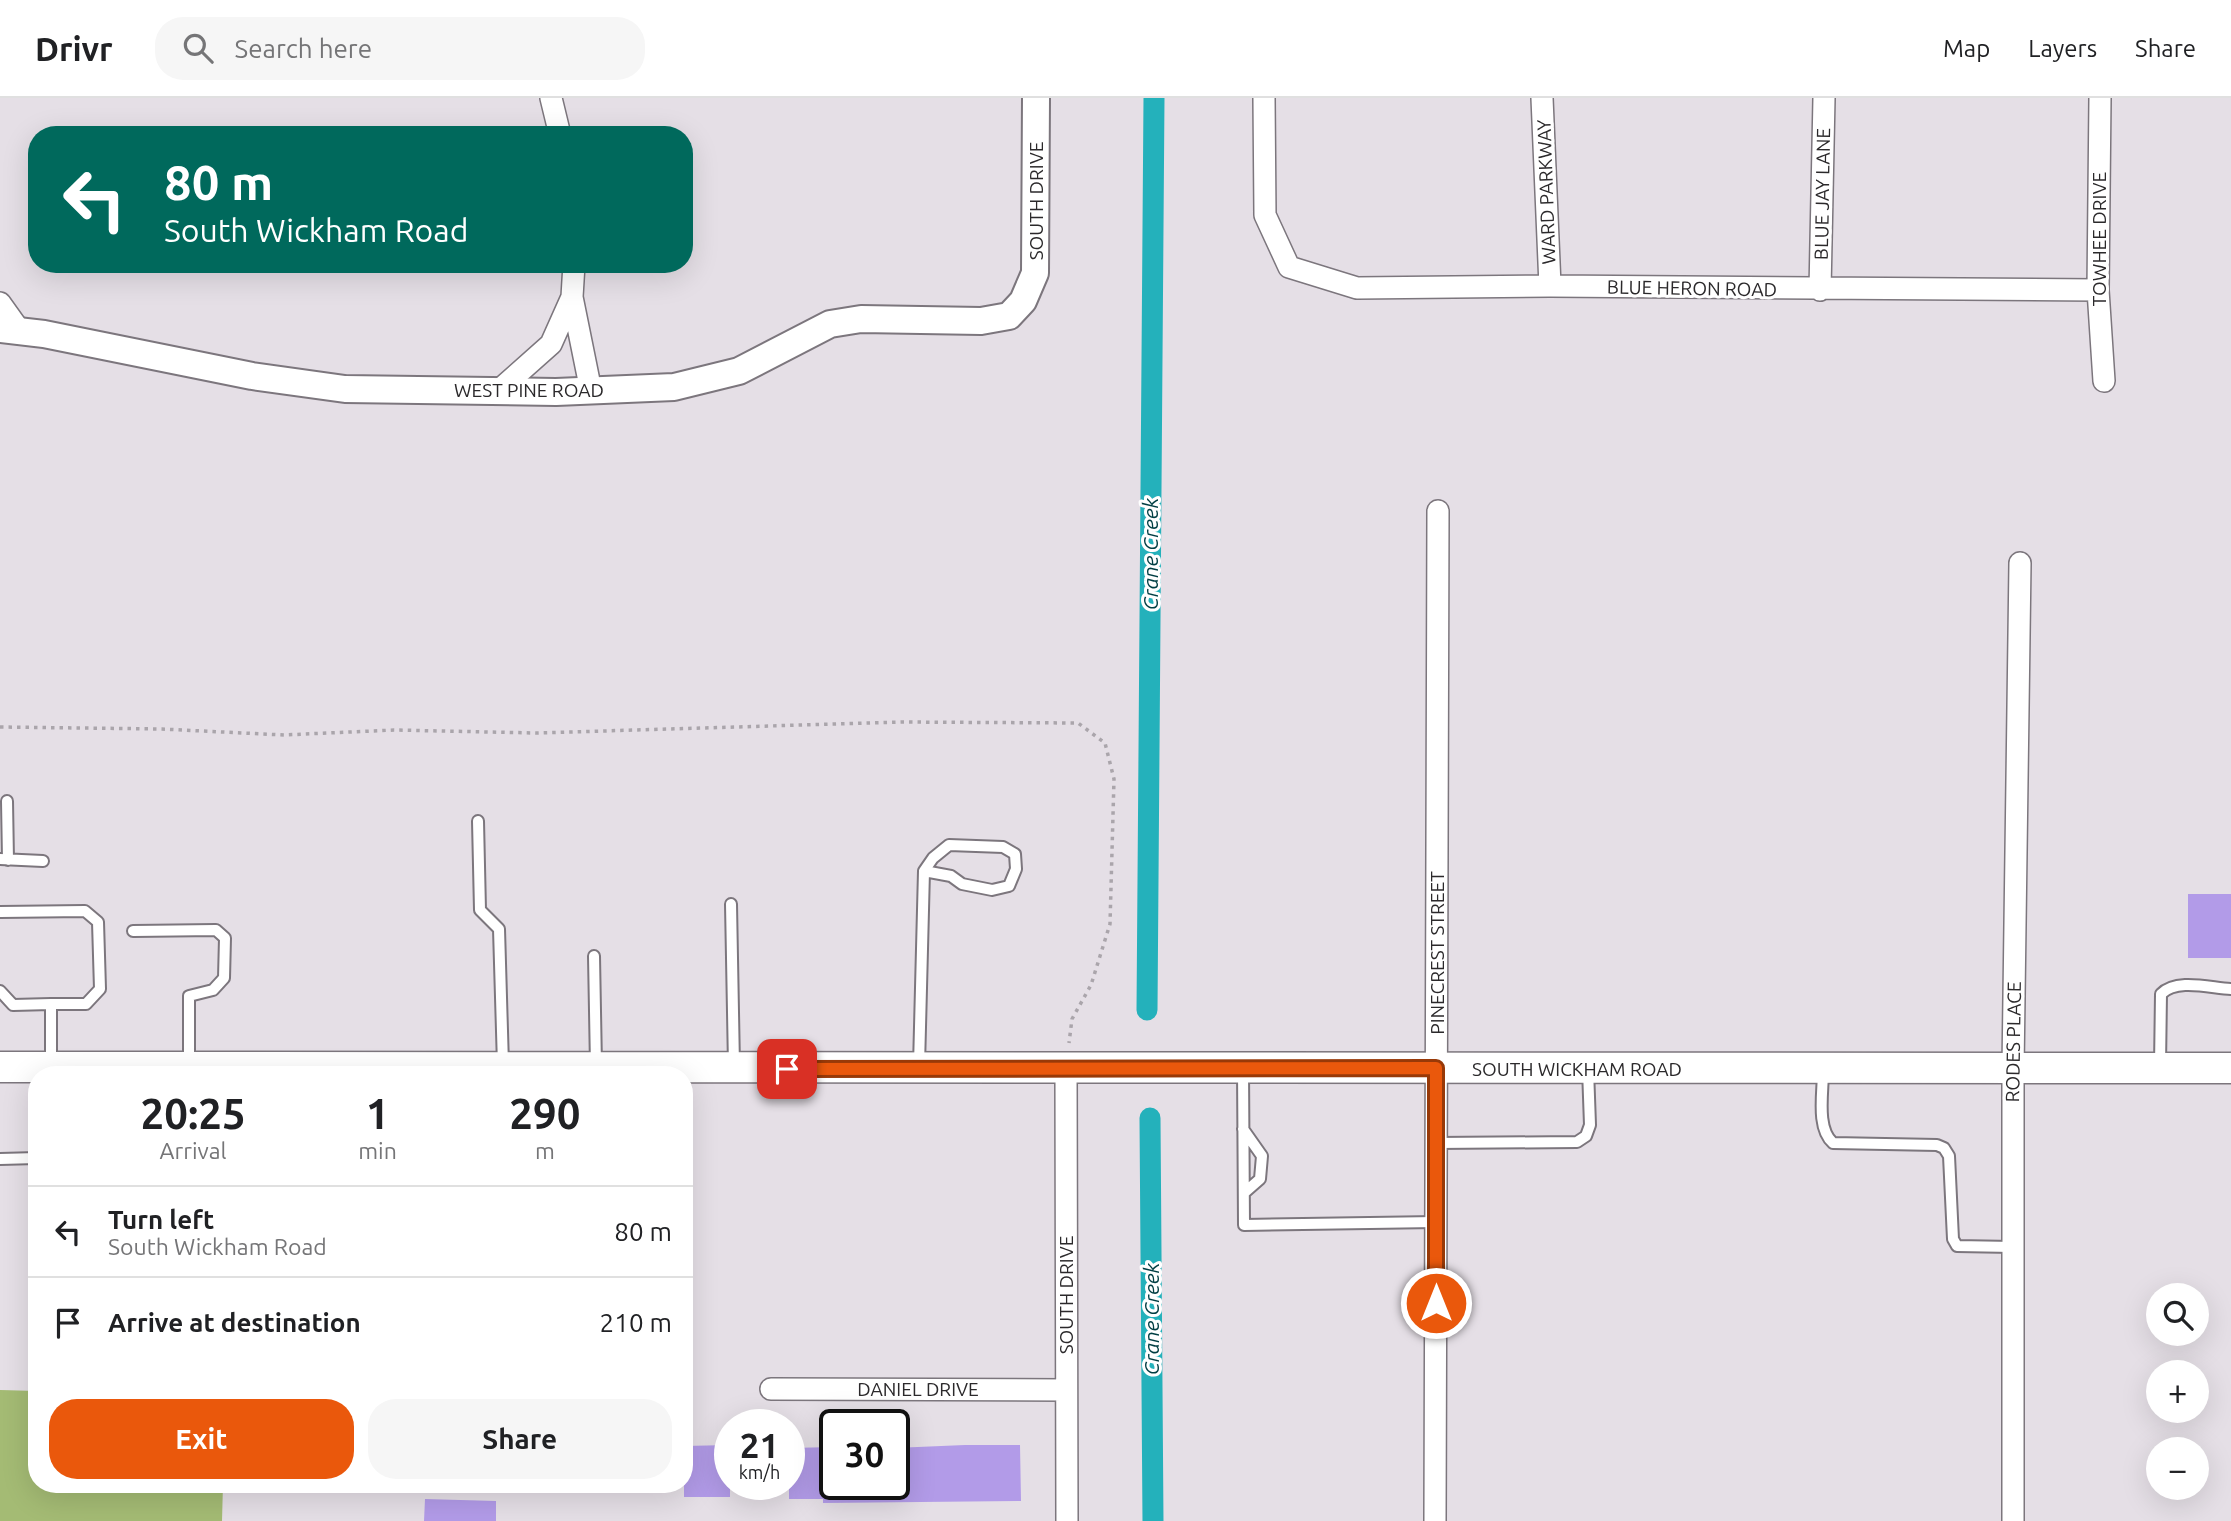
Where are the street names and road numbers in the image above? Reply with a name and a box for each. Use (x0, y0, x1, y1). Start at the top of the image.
street label: WARD PARKWAY (1532, 119, 1560, 265)
street label: BLUE JAY LANE (1810, 128, 1834, 260)
street label: SOUTH DRIVE (1025, 142, 1047, 260)
street label: TOWHEE DRIVE (2088, 172, 2110, 306)
street label: BLUE HERON ROAD (1607, 276, 1777, 300)
street label: WEST PINE ROAD (454, 379, 604, 401)
street label: PINECREST STREET (1426, 871, 1448, 1035)
street label: RODES PLACE (2001, 981, 2025, 1103)
street label: SOUTH WICKHAM ROAD (1472, 1058, 1682, 1080)
street label: SOUTH DRIVE (1055, 1236, 1077, 1354)
street label: DANIEL DRIVE (857, 1378, 979, 1400)

